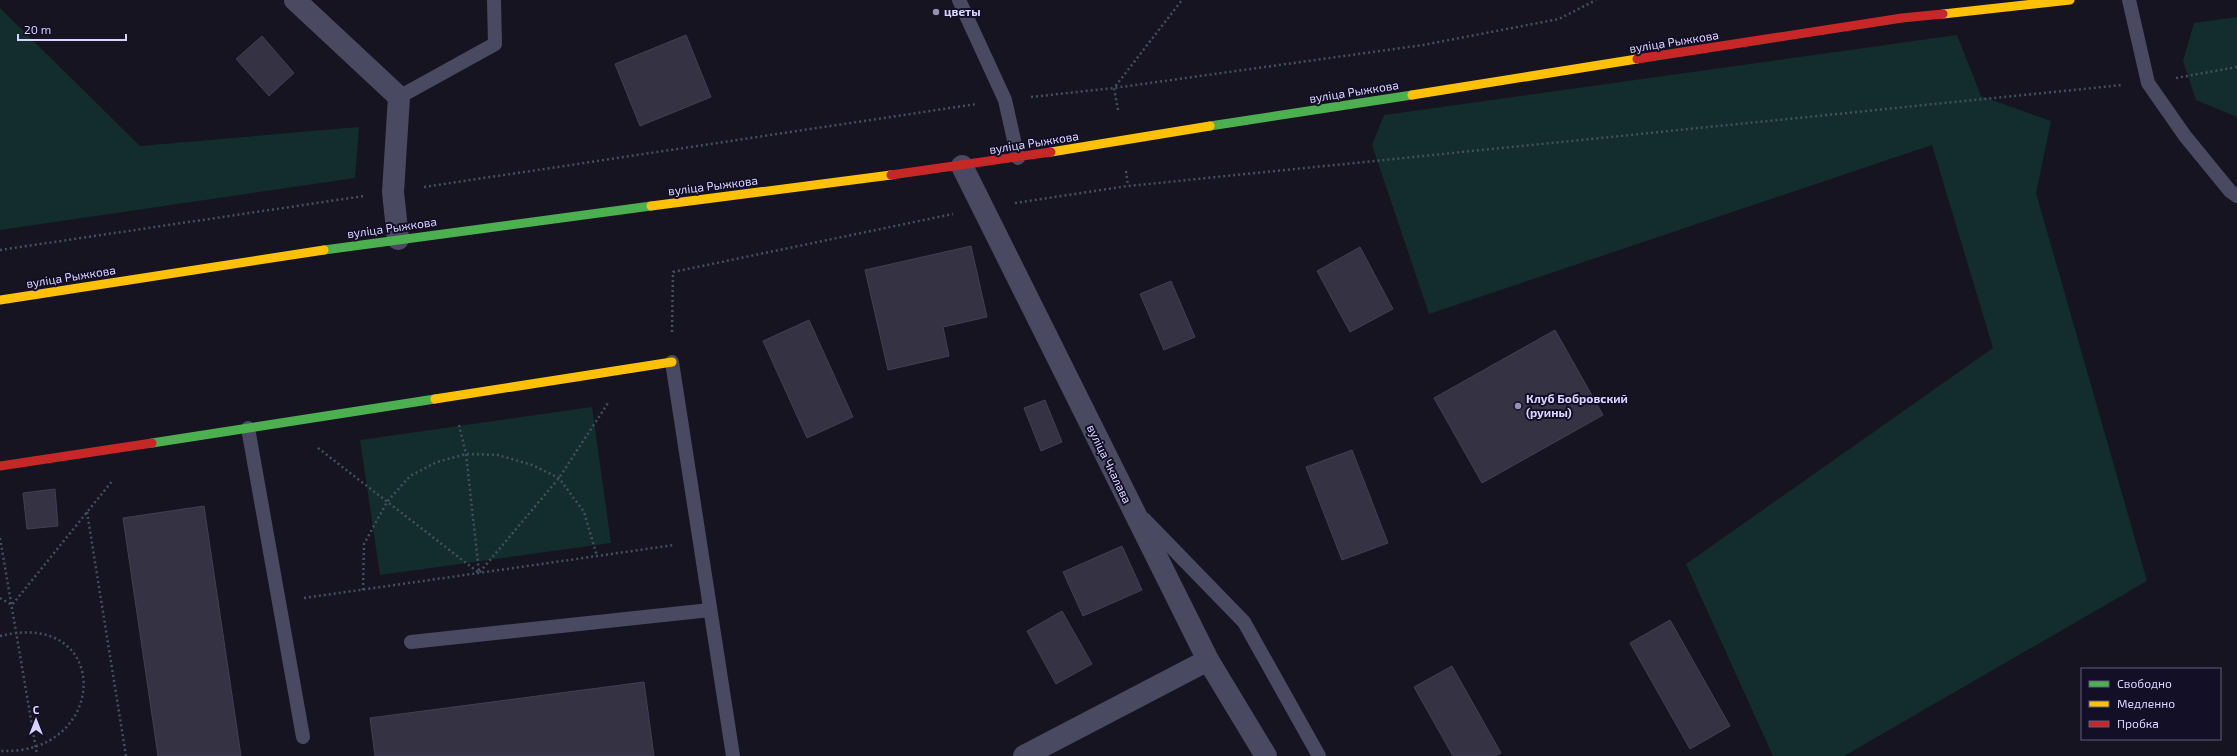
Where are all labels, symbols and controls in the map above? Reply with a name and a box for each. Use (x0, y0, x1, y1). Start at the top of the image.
place label: цветы (944, 4, 981, 18)
marker: цветы (931, 7, 941, 17)
scale bar (18, 16, 126, 42)
text: 20 m (24, 22, 51, 36)
street label: вуліца Рыжкова (1628, 27, 1720, 56)
street label: вуліца Рыжкова (1308, 77, 1400, 106)
street label: вуліца Рыжкова (988, 128, 1080, 157)
street label: вуліца Рыжкова (667, 173, 759, 198)
street label: вуліца Рыжкова (346, 214, 438, 241)
street label: вуліца Рыжкова (25, 262, 117, 291)
place label: Клуб Бобровский (руины) (1526, 391, 1628, 419)
marker: Клуб Бобровский (руины) (1513, 401, 1523, 411)
street label: вуліца Чкалава (1084, 422, 1135, 506)
legend (2081, 668, 2221, 740)
text: Свободно (2117, 676, 2172, 690)
text: Медленно (2117, 696, 2175, 710)
north arrow (16, 700, 56, 740)
text: С (33, 703, 40, 716)
text: Пробка (2117, 716, 2159, 730)

